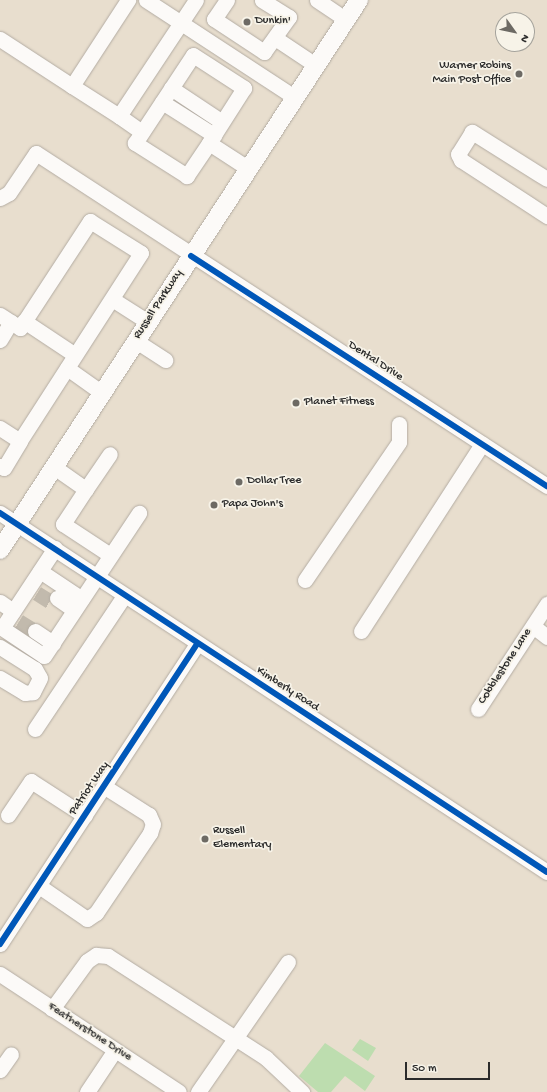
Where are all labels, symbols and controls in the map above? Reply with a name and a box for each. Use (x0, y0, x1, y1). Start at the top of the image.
north arrow (495, 12, 535, 52)
place label: Dunkin' (255, 15, 291, 29)
marker: Dunkin' (242, 17, 252, 27)
text: N (517, 32, 531, 44)
place label: Warner Robins Main Post Office (432, 60, 511, 88)
marker: Warner Robins Main Post Office (514, 69, 524, 79)
street label: Russell Parkway (131, 268, 187, 342)
street label: Dental Drive (345, 339, 405, 385)
place label: Planet Fitness (304, 396, 374, 410)
marker: Planet Fitness (291, 398, 301, 408)
place label: Dollar Tree (247, 475, 301, 489)
marker: Dollar Tree (234, 477, 244, 487)
place label: Papa John's (222, 498, 283, 512)
marker: Papa John's (209, 500, 219, 510)
street label: Cobblestone Lane (476, 626, 536, 708)
street label: Kimberly Road (253, 664, 321, 716)
street label: Patriot Way (67, 759, 113, 819)
place label: Russell Elementary (213, 825, 271, 853)
marker: Russell Elementary (200, 834, 210, 844)
street label: Featherstone Drive (44, 1000, 134, 1066)
scale bar (407, 1054, 492, 1080)
text: 50 m (412, 1062, 437, 1076)

